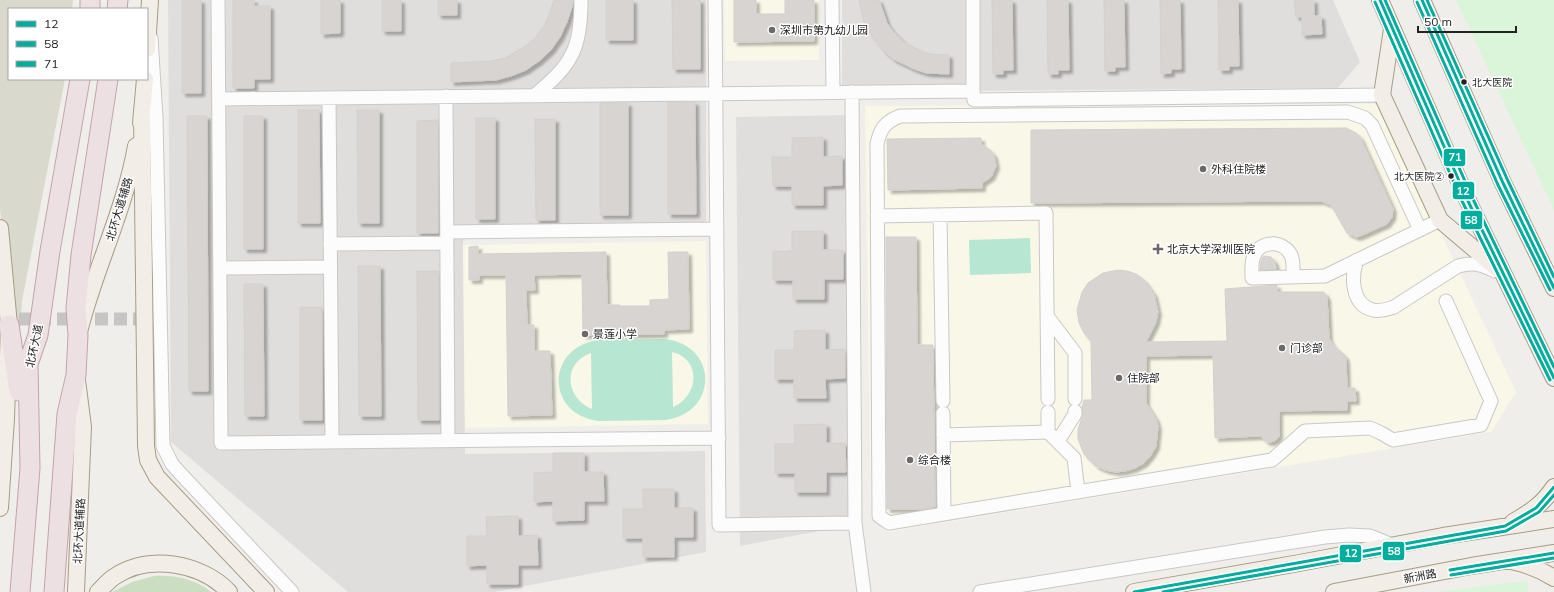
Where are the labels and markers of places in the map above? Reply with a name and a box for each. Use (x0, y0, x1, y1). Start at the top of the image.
place label: 深圳市第九幼儿园 (780, 23, 868, 37)
marker: 深圳市第九幼儿园 (767, 25, 777, 35)
place label: 北大医院 (1472, 76, 1512, 89)
marker: 北大医院 (1459, 77, 1469, 87)
place label: 外科住院楼 (1211, 162, 1266, 176)
marker: 外科住院楼 (1198, 164, 1208, 174)
place label: 北大医院② (1394, 170, 1444, 183)
marker: 北大医院② (1446, 171, 1456, 181)
place label: 北京大学深圳医院 (1167, 242, 1255, 256)
marker: 北京大学深圳医院 (1152, 243, 1164, 255)
place label: 景莲小学 (593, 327, 637, 341)
marker: 景莲小学 (580, 329, 590, 339)
place label: 门诊部 (1290, 341, 1323, 355)
marker: 门诊部 (1277, 343, 1287, 353)
place label: 住院部 (1127, 371, 1160, 385)
marker: 住院部 (1114, 373, 1124, 383)
place label: 综合楼 (918, 453, 951, 467)
marker: 综合楼 (905, 455, 915, 465)

